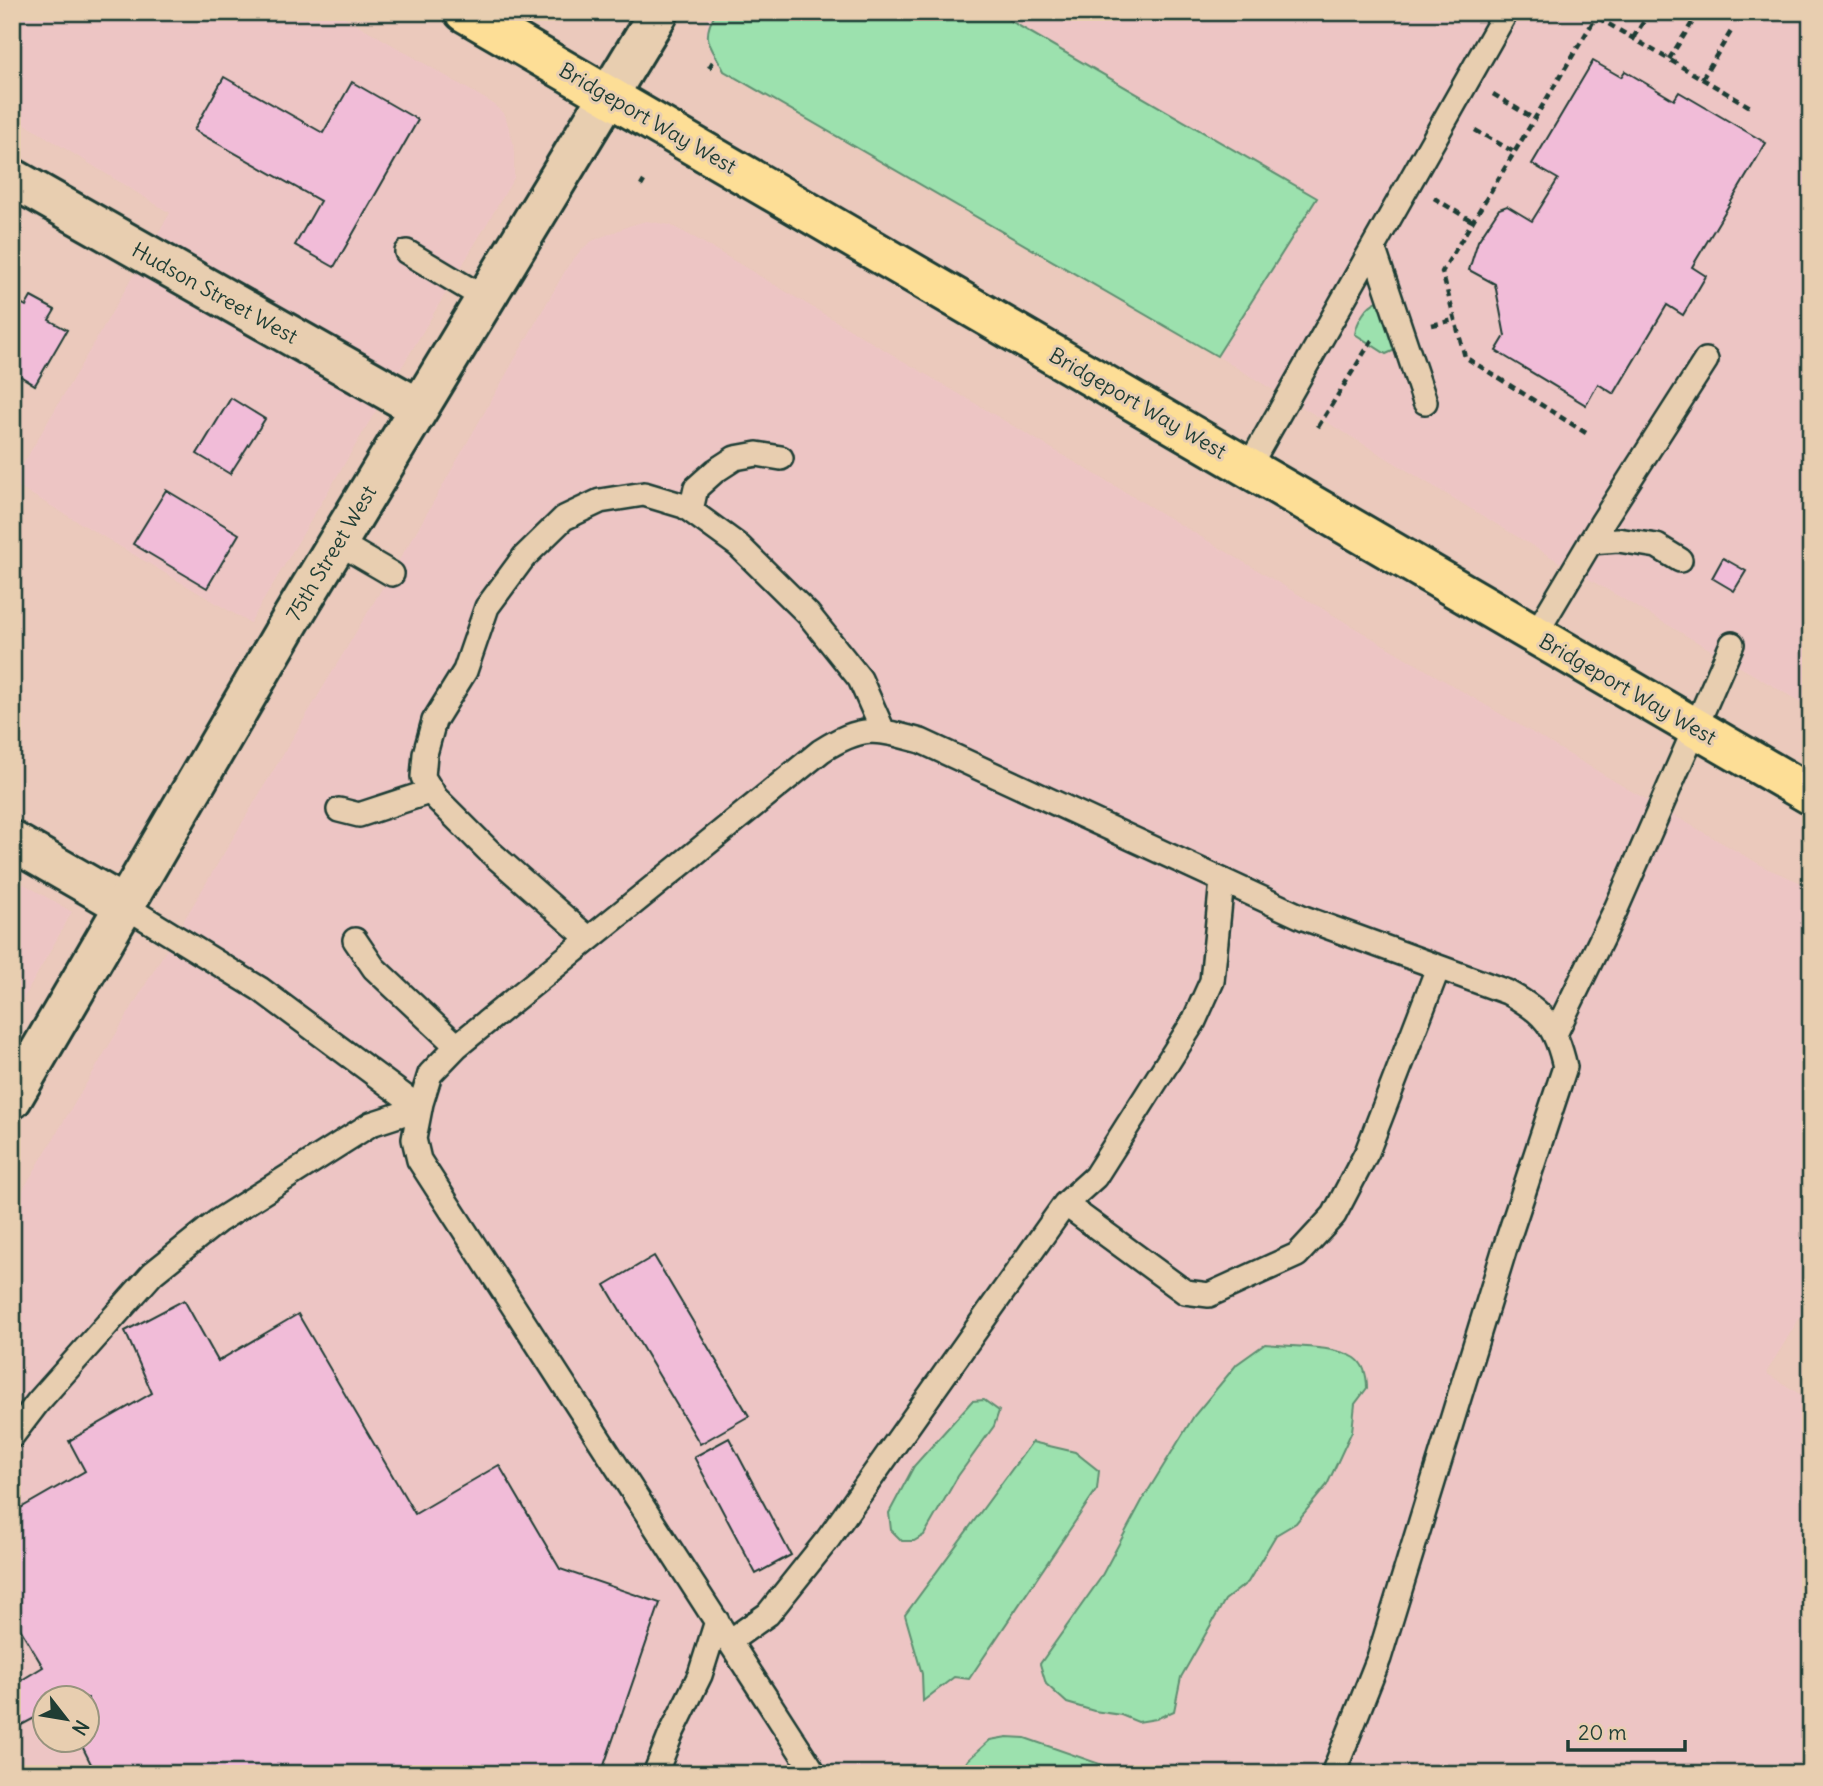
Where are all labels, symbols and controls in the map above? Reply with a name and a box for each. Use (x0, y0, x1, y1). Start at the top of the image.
street label: Bridgeport Way West (555, 56, 741, 180)
street label: Hudson Street West (127, 236, 303, 350)
street label: Bridgeport Way West (1045, 341, 1231, 465)
street label: 75th Street West (280, 480, 382, 626)
street label: Bridgeport Way West (1535, 627, 1721, 751)
north arrow (32, 1684, 102, 1754)
scale bar (1568, 1709, 1685, 1753)
text: N (67, 1716, 94, 1740)
text: 20 m (1578, 1719, 1627, 1746)

